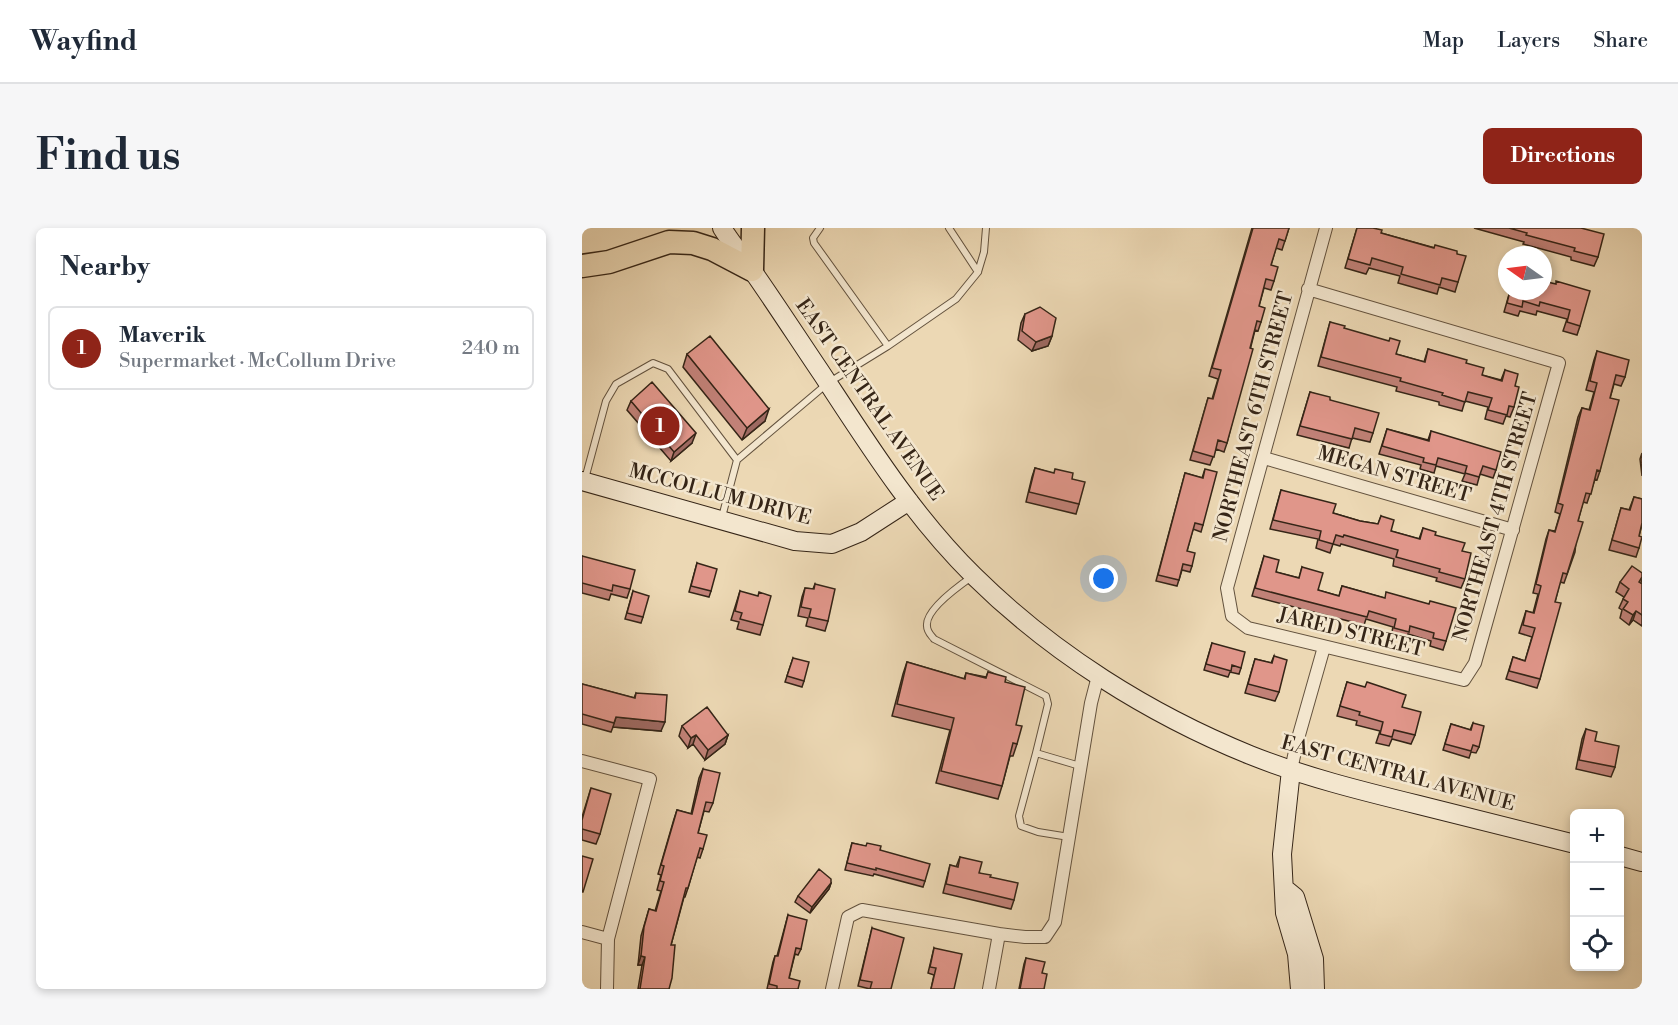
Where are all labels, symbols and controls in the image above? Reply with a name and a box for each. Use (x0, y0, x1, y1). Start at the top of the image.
text: Wayfind (30, 24, 138, 59)
text: Map (1423, 28, 1464, 54)
text: Layers (1497, 28, 1560, 54)
text: Share (1593, 28, 1648, 54)
button: Directions (1483, 128, 1642, 184)
text: Find us (36, 130, 180, 183)
north arrow (1498, 246, 1552, 300)
text: Nearby (60, 251, 150, 283)
street label: NORTHEAST 6TH STREET (1209, 289, 1299, 545)
street label: EAST CENTRAL AVENUE (790, 294, 948, 506)
text: Maverik (119, 322, 206, 349)
text: 1 (77, 336, 86, 361)
text: 240 m (462, 336, 520, 361)
text: Supermarket · McCollum Drive (119, 349, 396, 374)
street label: NORTHEAST 4TH STREET (1448, 390, 1544, 644)
pin: 1 (640, 404, 680, 448)
street label: MEGAN STREET (1314, 441, 1474, 509)
street label: MCCOLLUM DRIVE (626, 459, 814, 531)
your location (1089, 564, 1118, 593)
street label: JARED STREET (1274, 602, 1427, 663)
street label: EAST CENTRAL AVENUE (1278, 731, 1518, 817)
map controls (1570, 809, 1624, 971)
button: + (1570, 809, 1624, 863)
button: − (1570, 863, 1624, 917)
button: locate (1570, 917, 1624, 971)

